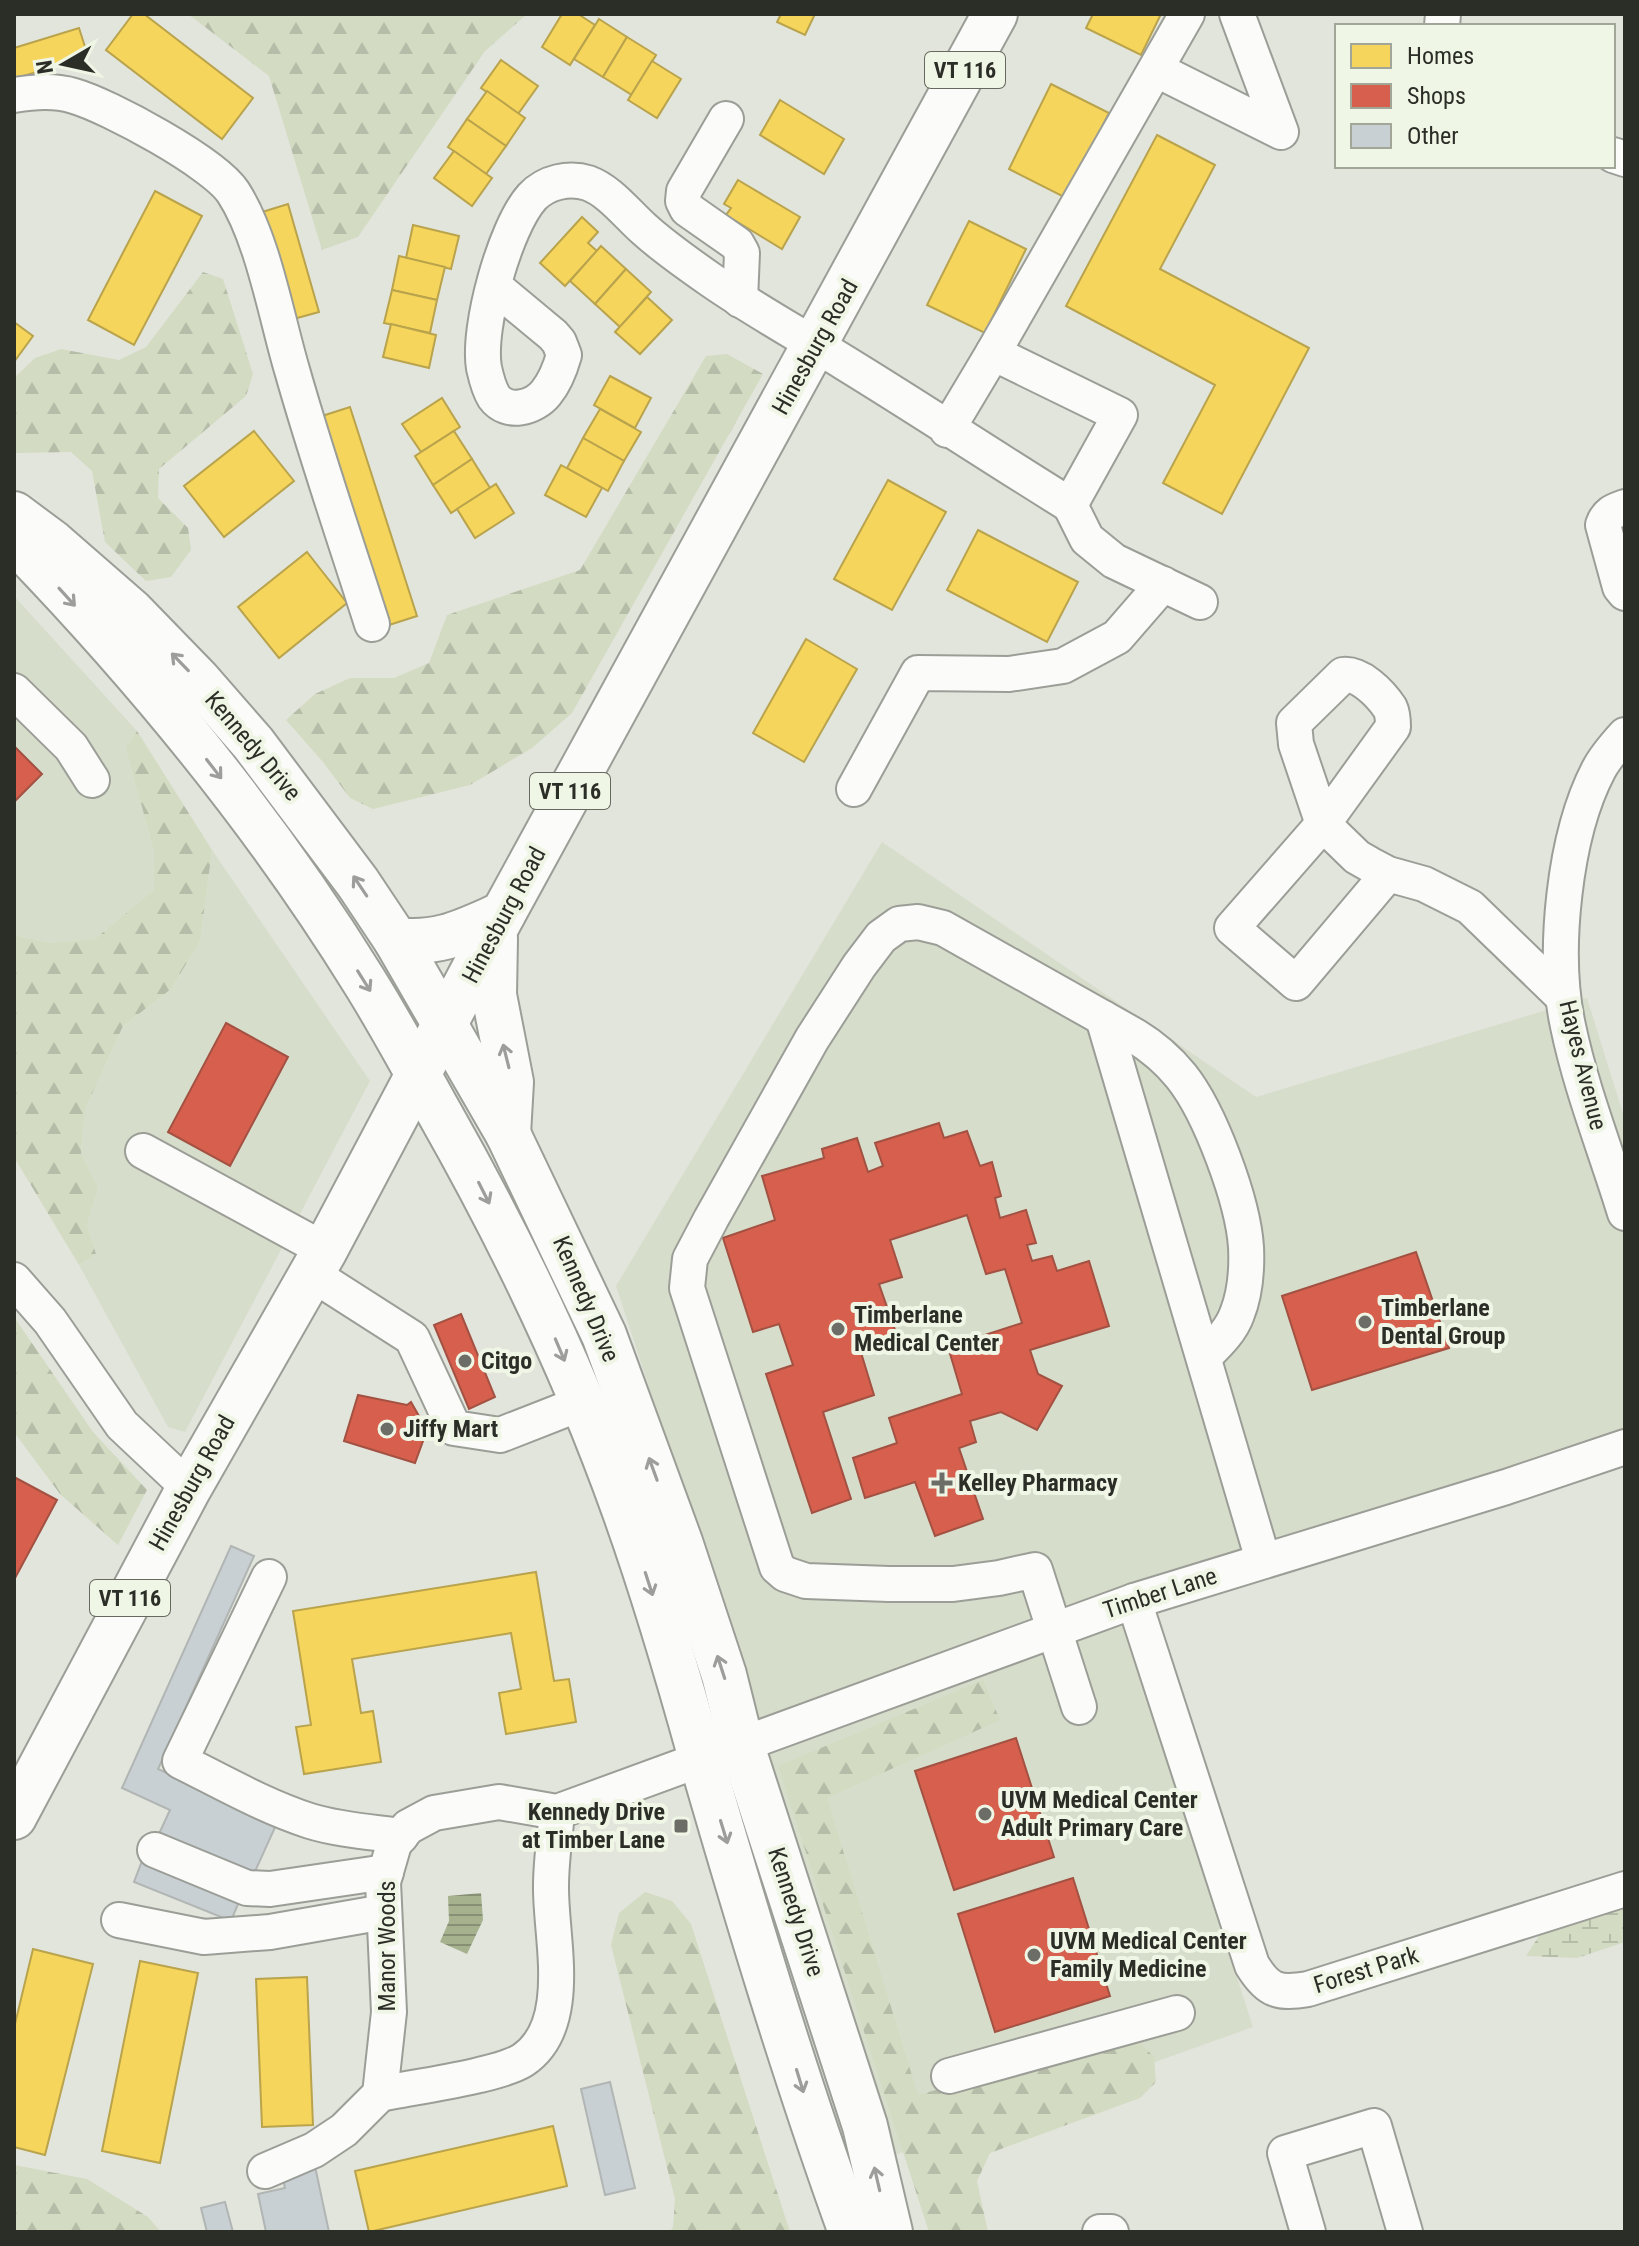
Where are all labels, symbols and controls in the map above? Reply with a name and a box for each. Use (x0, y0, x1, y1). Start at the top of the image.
north arrow (24, 24, 104, 104)
legend (1335, 24, 1615, 168)
text: Homes (1407, 42, 1474, 70)
road number: VT 116 (925, 52, 1005, 88)
text: N (31, 58, 58, 76)
text: Shops (1407, 82, 1466, 110)
text: Other (1407, 122, 1459, 150)
street label: Hinesburg Road (766, 274, 864, 420)
one-way arrow (58, 587, 77, 607)
one-way arrow (171, 653, 190, 672)
street label: Kennedy Drive (199, 686, 307, 806)
one-way arrow (205, 758, 223, 779)
road number: VT 116 (530, 773, 610, 809)
street label: Hinesburg Road (456, 842, 552, 988)
one-way arrow (352, 875, 368, 897)
one-way arrow (356, 969, 372, 992)
street label: Hayes Avenue (1553, 997, 1613, 1133)
one-way arrow (498, 1044, 513, 1070)
one-way arrow (476, 1180, 492, 1204)
street label: Kennedy Drive (547, 1232, 625, 1366)
place label: Timberlane Dental Group (1381, 1294, 1505, 1350)
place label: Timberlane Medical Center (854, 1301, 999, 1357)
marker: Timberlane Dental Group (1356, 1313, 1374, 1331)
marker: Timberlane Medical Center (829, 1320, 847, 1338)
one-way arrow (553, 1337, 568, 1362)
place label: Citgo (481, 1347, 532, 1375)
marker: Citgo (456, 1352, 474, 1370)
street label: Hinesburg Road (143, 1410, 241, 1556)
place label: Jiffy Mart (403, 1415, 498, 1443)
marker: Jiffy Mart (378, 1420, 396, 1438)
one-way arrow (645, 1457, 659, 1482)
place label: Kelley Pharmacy (958, 1469, 1118, 1497)
marker: Kelley Pharmacy (933, 1474, 951, 1492)
street label: Timber Lane (1100, 1561, 1220, 1625)
one-way arrow (643, 1571, 657, 1596)
road number: VT 116 (90, 1580, 170, 1616)
one-way arrow (713, 1655, 728, 1681)
place label: UVM Medical Center Adult Primary Care (1001, 1786, 1198, 1842)
place label: Kennedy Drive at Timber Lane (522, 1798, 665, 1854)
marker: UVM Medical Center Adult Primary Care (976, 1805, 994, 1823)
marker: Kennedy Drive at Timber Lane (672, 1817, 690, 1835)
one-way arrow (717, 1818, 732, 1844)
street label: Kennedy Drive (762, 1844, 830, 1980)
street label: Manor Woods (373, 1881, 401, 2011)
place label: UVM Medical Center Family Medicine (1050, 1927, 1247, 1983)
street label: Forest Park (1310, 1941, 1422, 1999)
marker: UVM Medical Center Family Medicine (1025, 1946, 1043, 1964)
one-way arrow (793, 2067, 808, 2093)
one-way arrow (869, 2167, 884, 2192)

